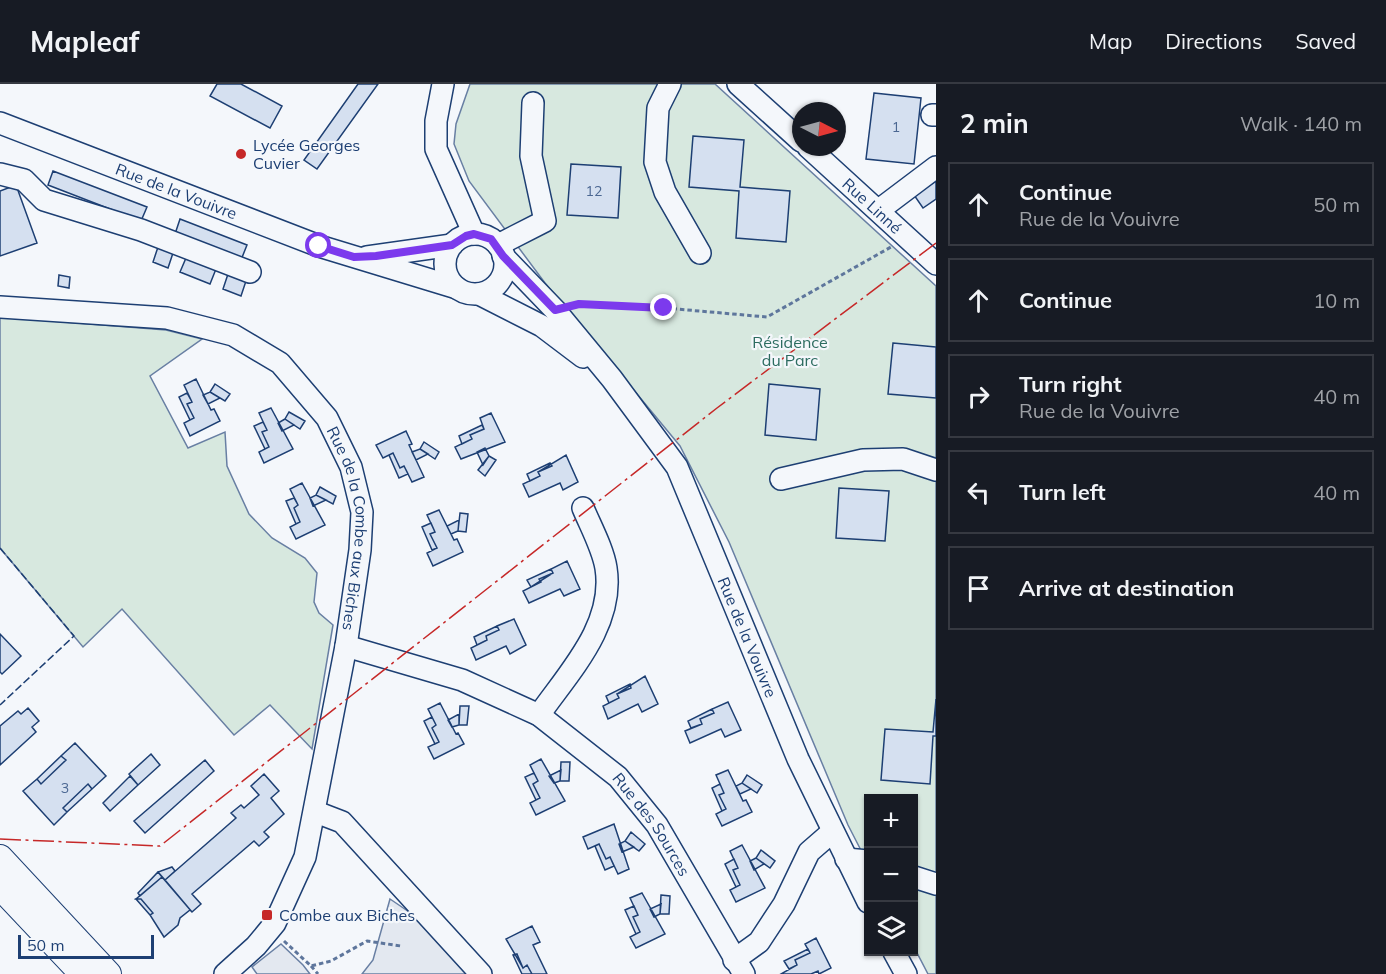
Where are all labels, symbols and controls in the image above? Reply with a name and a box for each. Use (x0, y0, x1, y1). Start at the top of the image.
text: Mapleaf (30, 24, 139, 59)
text: Map (1089, 28, 1132, 54)
text: Directions (1165, 28, 1262, 54)
text: Saved (1295, 28, 1356, 54)
north arrow (792, 102, 846, 156)
text: 2 min (960, 107, 1029, 140)
text: Walk · 140 m (1240, 111, 1362, 136)
house number: 1 (892, 118, 900, 136)
place label: Lycée Georges Cuvier (253, 135, 360, 173)
marker: Lycée Georges Cuvier (234, 147, 248, 161)
street label: Rue de la Vouivre (113, 159, 240, 223)
street label: Rue Linné (838, 174, 906, 238)
text: Continue (1019, 178, 1112, 206)
house number: 12 (586, 182, 602, 200)
icon: ahead (962, 188, 995, 221)
text: 50 m (1313, 192, 1360, 217)
text: Rue de la Vouivre (1019, 206, 1180, 231)
route start (305, 232, 331, 258)
icon: ahead (962, 284, 995, 317)
text: Continue (1019, 286, 1112, 314)
text: 10 m (1313, 288, 1360, 313)
route end (650, 294, 676, 320)
park label: Résidence du Parc (752, 332, 828, 370)
text: Turn right (1019, 370, 1122, 398)
icon: right (962, 380, 995, 413)
text: 40 m (1313, 384, 1360, 409)
text: Rue de la Vouivre (1019, 398, 1180, 423)
street label: Rue de la Combe aux Biches (323, 423, 372, 632)
icon: left (962, 476, 995, 509)
text: Turn left (1019, 478, 1106, 506)
text: 40 m (1313, 480, 1360, 505)
icon: arrive (962, 572, 995, 605)
street label: Rue de la Vouivre (714, 574, 781, 700)
text: Arrive at destination (1019, 574, 1234, 602)
street label: Rue des Sources (608, 768, 695, 880)
house number: 3 (61, 779, 69, 797)
map controls (864, 794, 918, 956)
button: + (864, 794, 918, 848)
button: − (864, 848, 918, 902)
button: layers (864, 902, 918, 956)
place label: Combe aux Biches (279, 905, 415, 925)
marker: Combe aux Biches (260, 908, 274, 922)
scale bar (18, 932, 154, 960)
text: 50 m (27, 935, 64, 955)

